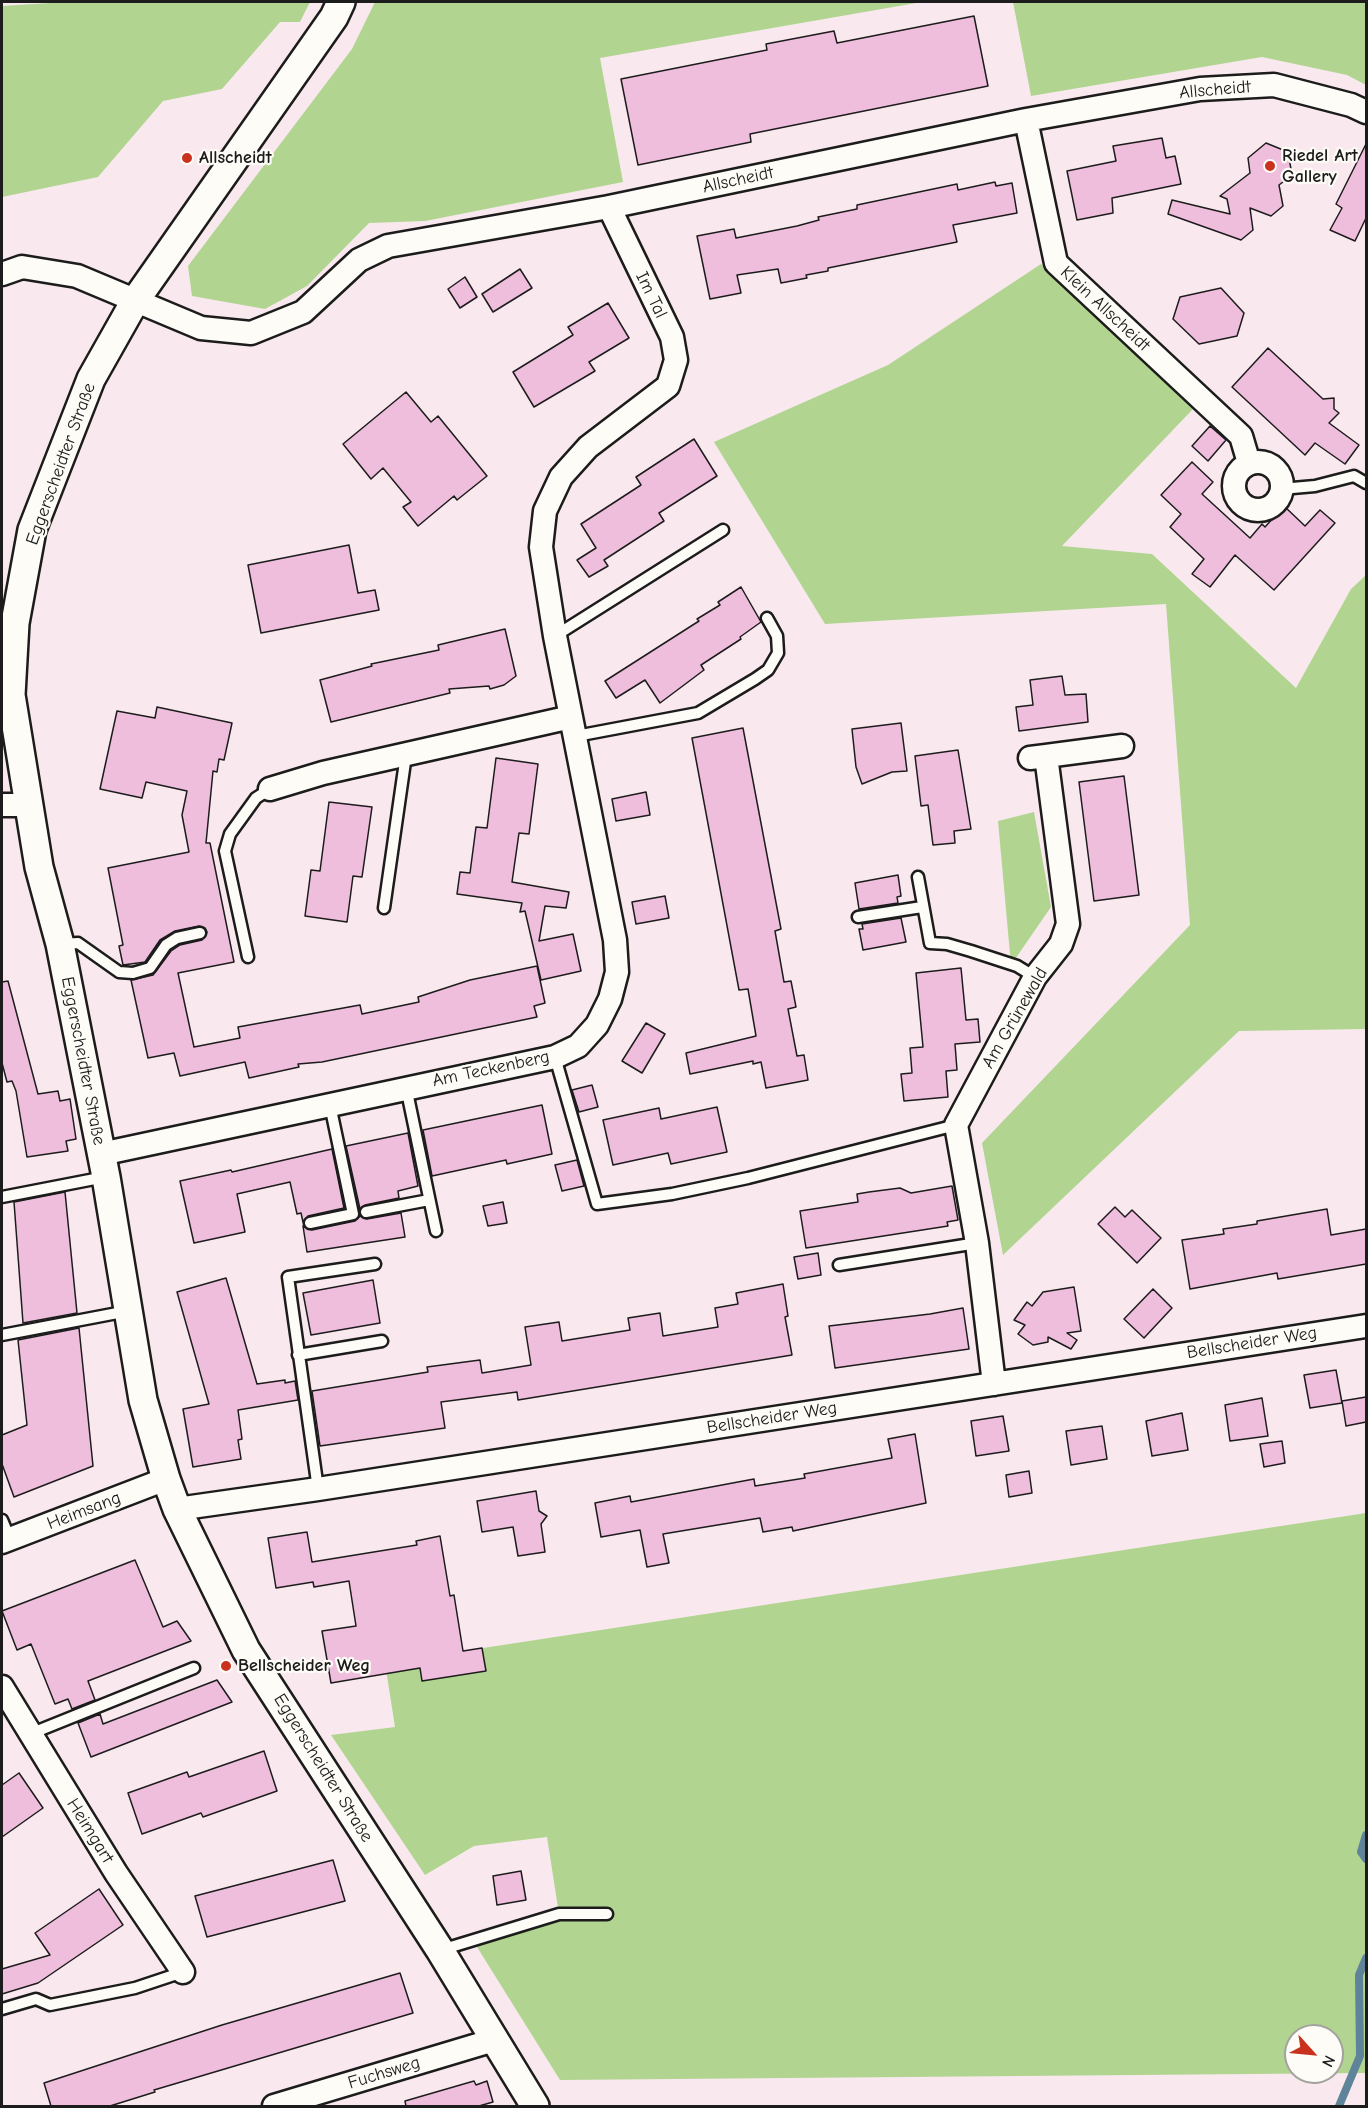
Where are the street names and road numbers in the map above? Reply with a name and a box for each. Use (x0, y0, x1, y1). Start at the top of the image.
street label: Allscheidt (1178, 76, 1252, 104)
street label: Allscheidt (701, 162, 775, 198)
street label: Klein Allscheidt (1056, 262, 1154, 356)
street label: Im Tal (631, 268, 671, 322)
street label: Eggerscheidter Straße (22, 380, 100, 548)
street label: Am Grünewald (977, 964, 1053, 1072)
street label: Eggerscheidter Straße (56, 975, 110, 1147)
street label: Am Teckenberg (431, 1046, 551, 1092)
street label: Bellscheider Weg (1185, 1322, 1319, 1364)
street label: Bellscheider Weg (705, 1397, 839, 1439)
street label: Heimsang (44, 1487, 124, 1535)
street label: Eggerscheidter Straße (269, 1690, 377, 1846)
street label: Heimgart (62, 1795, 118, 1867)
street label: Fuchsweg (345, 2052, 423, 2094)

